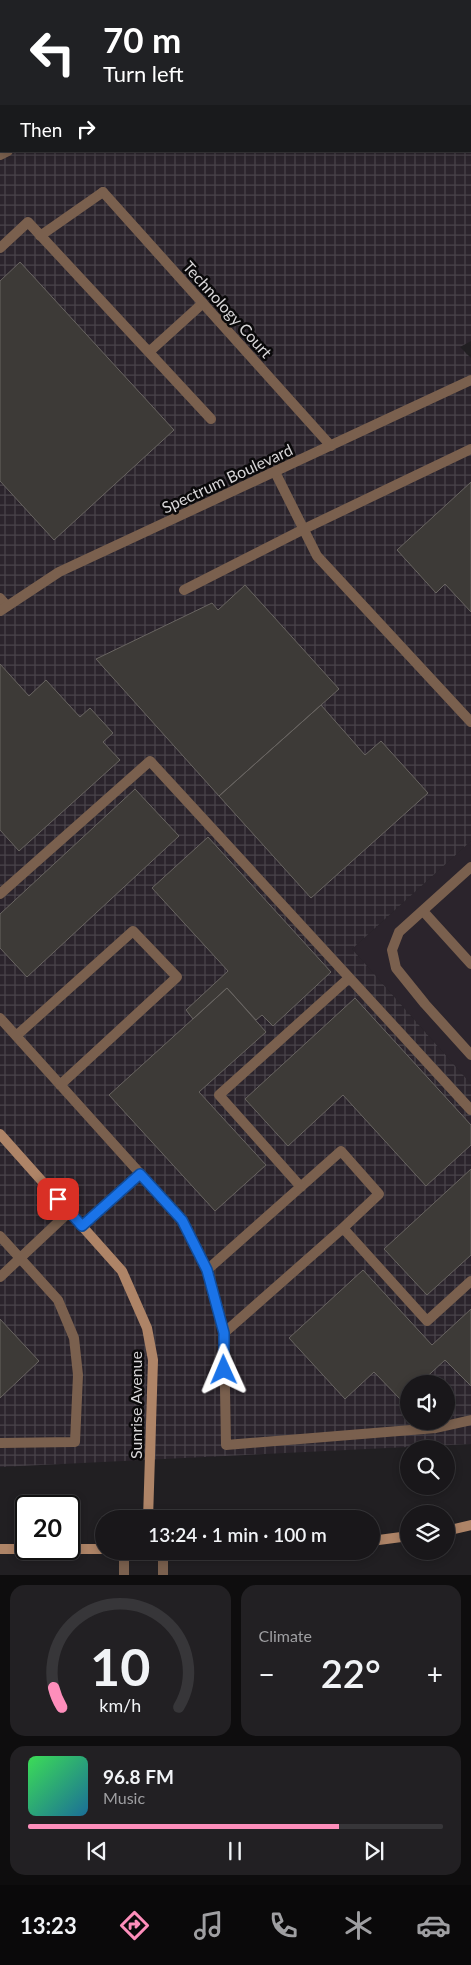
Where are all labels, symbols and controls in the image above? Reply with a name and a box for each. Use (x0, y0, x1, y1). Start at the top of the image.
text: 70 m (103, 18, 181, 60)
icon: left (20, 20, 85, 85)
text: Turn left (103, 60, 184, 87)
icon: right (72, 115, 100, 143)
text: Then (20, 118, 62, 141)
street label: Technology Court (180, 257, 277, 362)
street label: Spectrum Boulevard (159, 439, 295, 517)
pin (37, 1178, 79, 1220)
icon: arrive (44, 1185, 72, 1213)
position arrow (197, 1343, 249, 1395)
street label: Sunrise Avenue (126, 1351, 145, 1459)
map controls (400, 1375, 455, 1560)
button: sound (400, 1375, 455, 1430)
button: search (400, 1440, 455, 1495)
speed limit sign: 20 (15, 1495, 80, 1560)
button: layers (400, 1505, 455, 1560)
text: 13:24 · 1 min · 100 m (148, 1523, 327, 1546)
text: Climate (259, 1626, 312, 1645)
text: 10 (90, 1635, 150, 1697)
text: 22° (321, 1650, 381, 1696)
text: − (259, 1657, 275, 1691)
text: + (427, 1657, 443, 1691)
text: km/h (99, 1694, 141, 1716)
text: 96.8 FM (103, 1765, 174, 1788)
text: Music (103, 1788, 145, 1807)
icon: previous (83, 1837, 111, 1865)
icon: pause (221, 1837, 249, 1865)
icon: next (360, 1837, 388, 1865)
icon: directions (117, 1908, 152, 1943)
icon: music (191, 1908, 226, 1943)
icon: phone (266, 1908, 301, 1943)
icon: climate (341, 1908, 376, 1943)
icon: car (416, 1908, 451, 1943)
text: 13:23 (20, 1912, 77, 1939)

